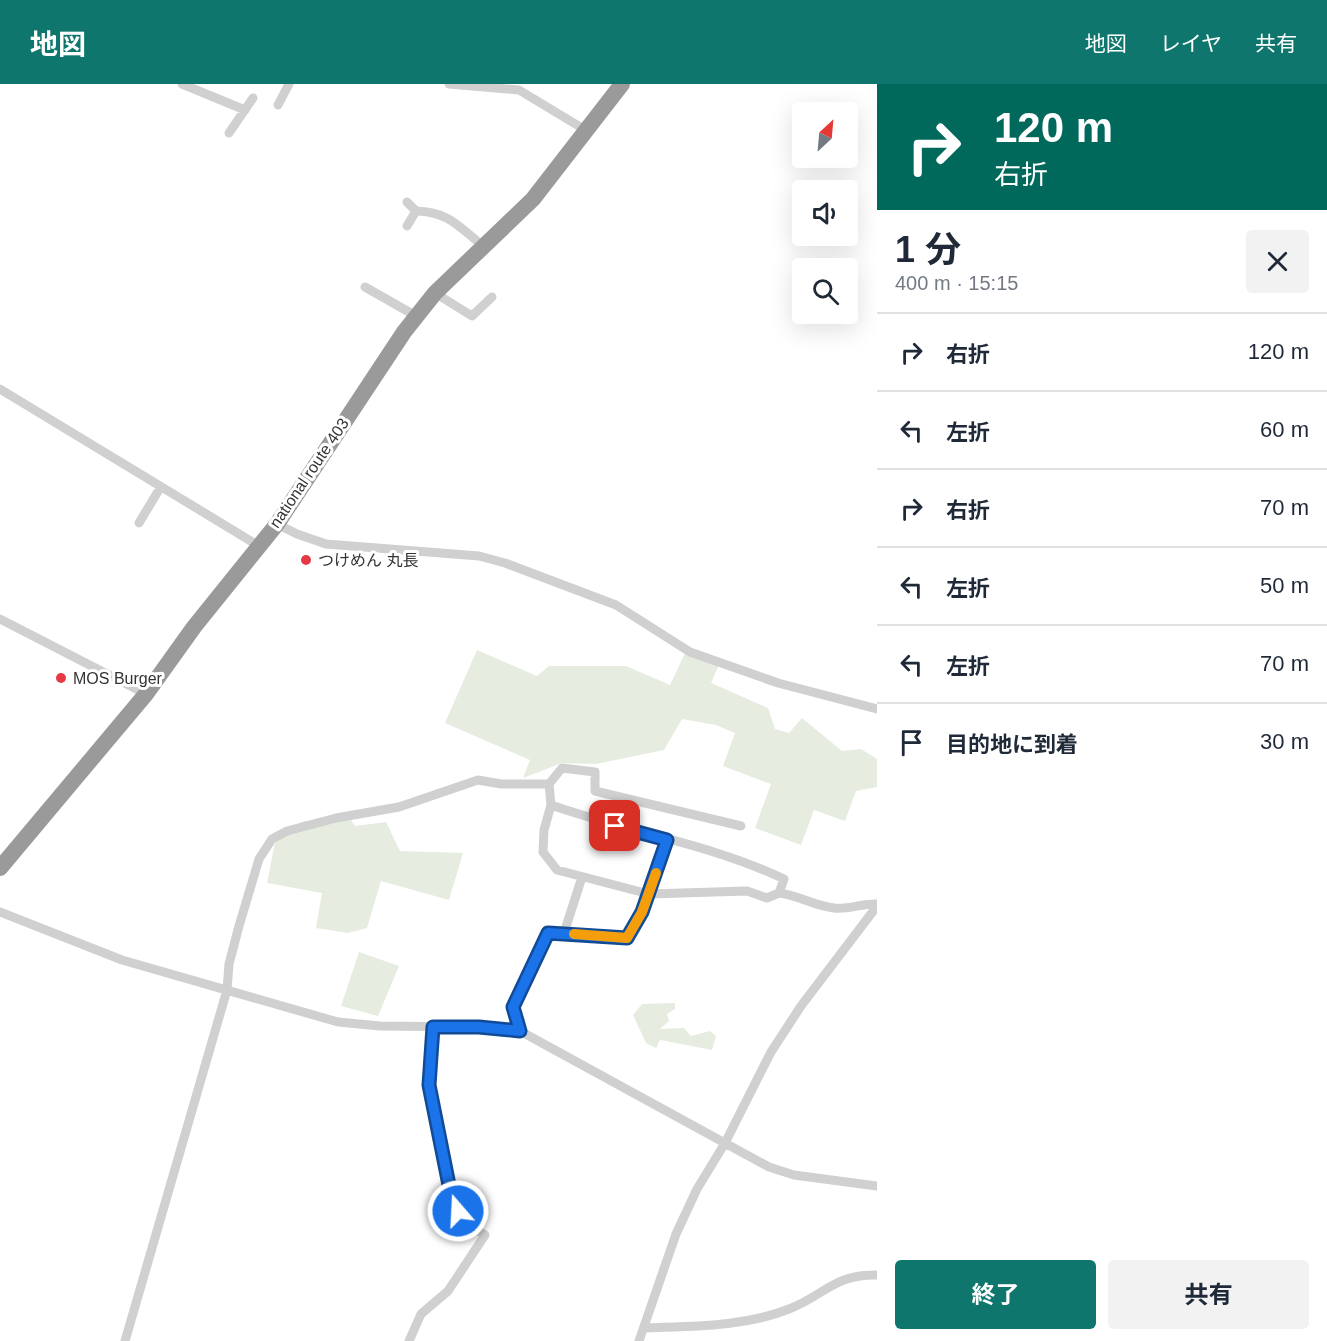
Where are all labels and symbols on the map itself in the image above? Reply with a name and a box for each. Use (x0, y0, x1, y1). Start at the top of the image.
north arrow (792, 102, 858, 168)
street label: national route 403 (266, 415, 352, 531)
place label: つけめん 丸長 (318, 552, 418, 569)
marker: つけめん 丸長 (299, 553, 313, 567)
place label: MOS Burger (73, 670, 163, 687)
marker: MOS Burger (54, 671, 68, 685)
pin (589, 800, 640, 851)
position arrow (426, 1179, 490, 1243)

